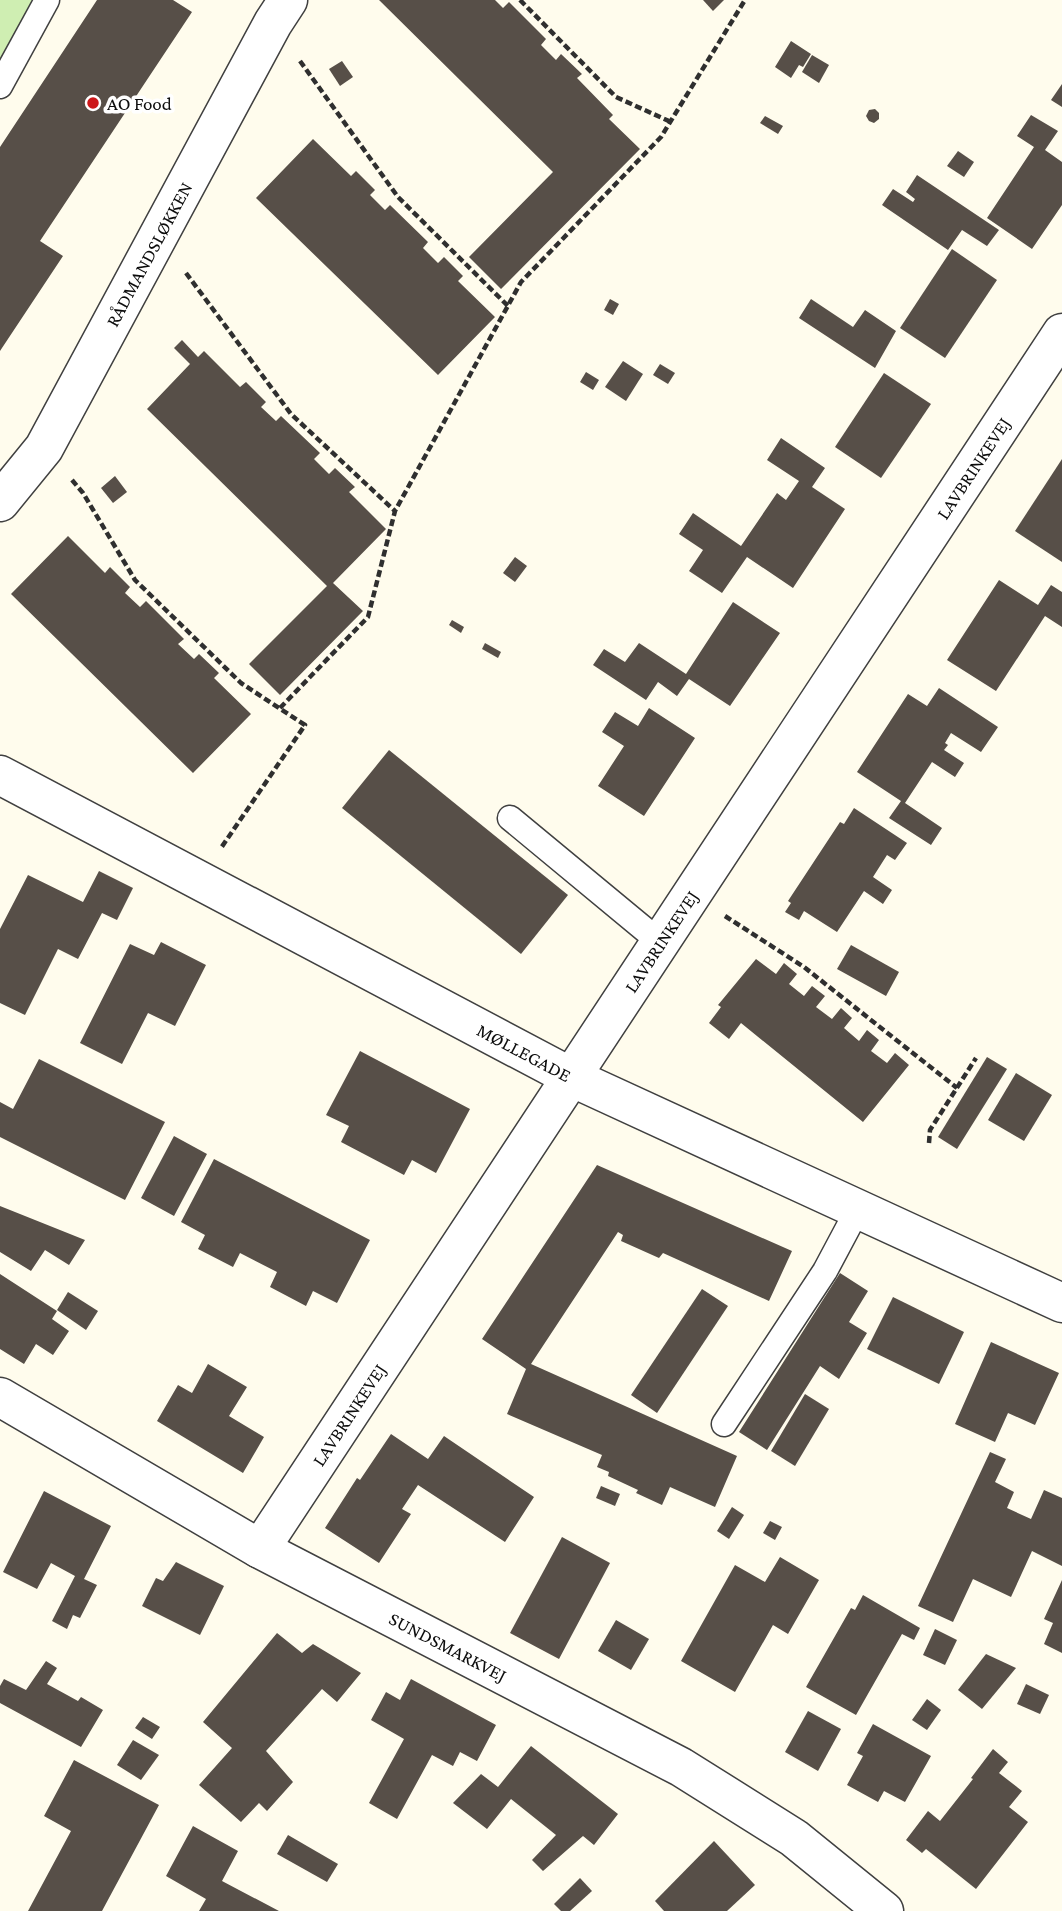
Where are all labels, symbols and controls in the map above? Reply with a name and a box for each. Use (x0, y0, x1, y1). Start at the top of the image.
place label: AO Food (107, 93, 172, 114)
marker: AO Food (85, 95, 101, 111)
street label: RÅDMANDSLØKKEN (101, 178, 196, 330)
street label: LAVBRINKEVEJ (932, 413, 1014, 523)
street label: LAVBRINKEVEJ (620, 886, 702, 996)
street label: MØLLEGADE (474, 1019, 575, 1086)
street label: LAVBRINKEVEJ (307, 1360, 390, 1470)
street label: SUNDSMARKVEJ (386, 1607, 510, 1685)

